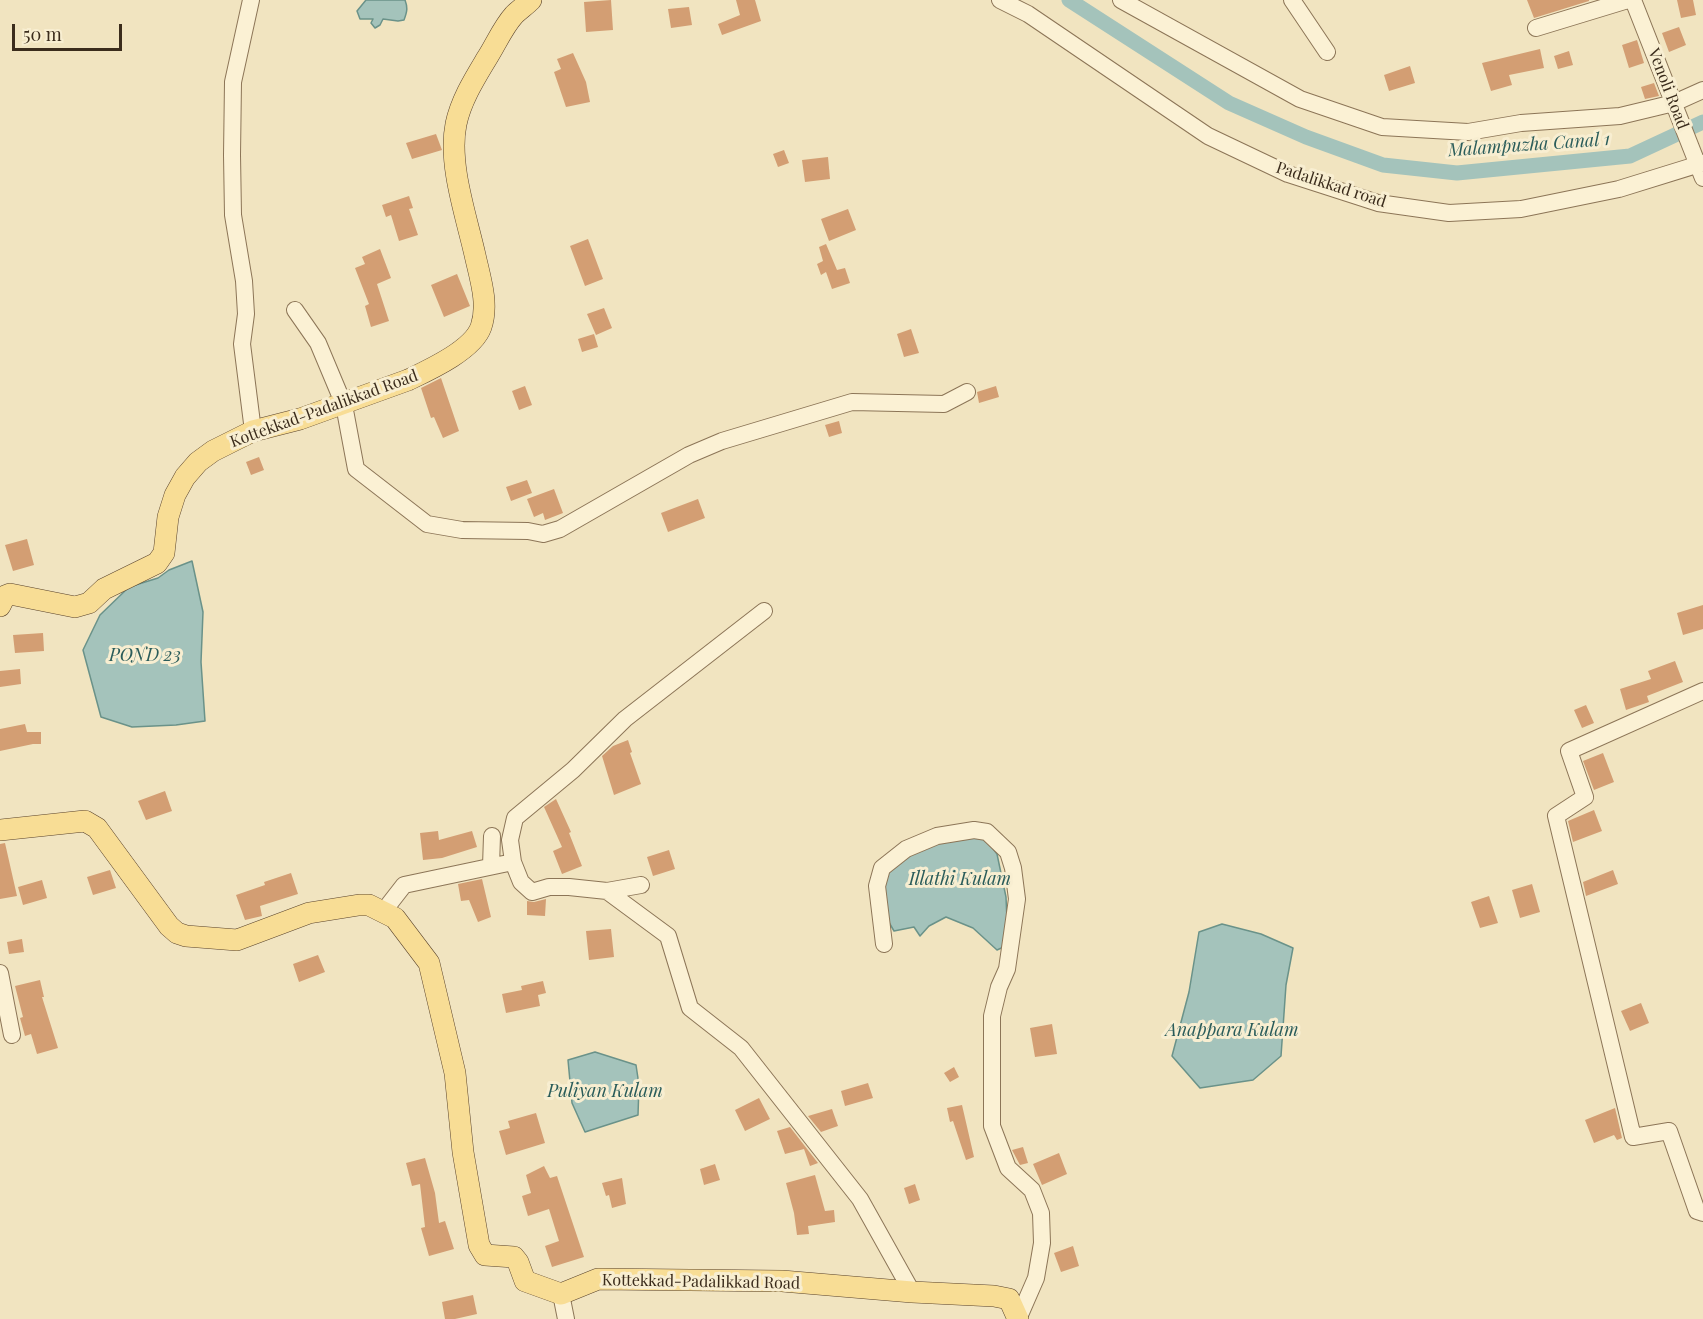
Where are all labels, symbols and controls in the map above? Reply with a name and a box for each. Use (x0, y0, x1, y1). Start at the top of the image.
scale bar (15, 12, 124, 50)
text: 50 m (23, 22, 62, 46)
street label: Venoli Road (1644, 46, 1692, 132)
water label: Malampuzha Canal 1 (1447, 129, 1611, 161)
street label: Padalikkad road (1273, 158, 1389, 212)
street label: Kottekkad-Padalikkad Road (228, 366, 420, 452)
water label: POND 23 (109, 644, 181, 666)
water label: Illathi Kulam (909, 868, 1011, 890)
water label: Anappara Kulam (1165, 1019, 1299, 1041)
water label: Puliyan Kulam (547, 1080, 663, 1102)
street label: Kottekkad-Padalikkad Road (602, 1271, 800, 1293)

